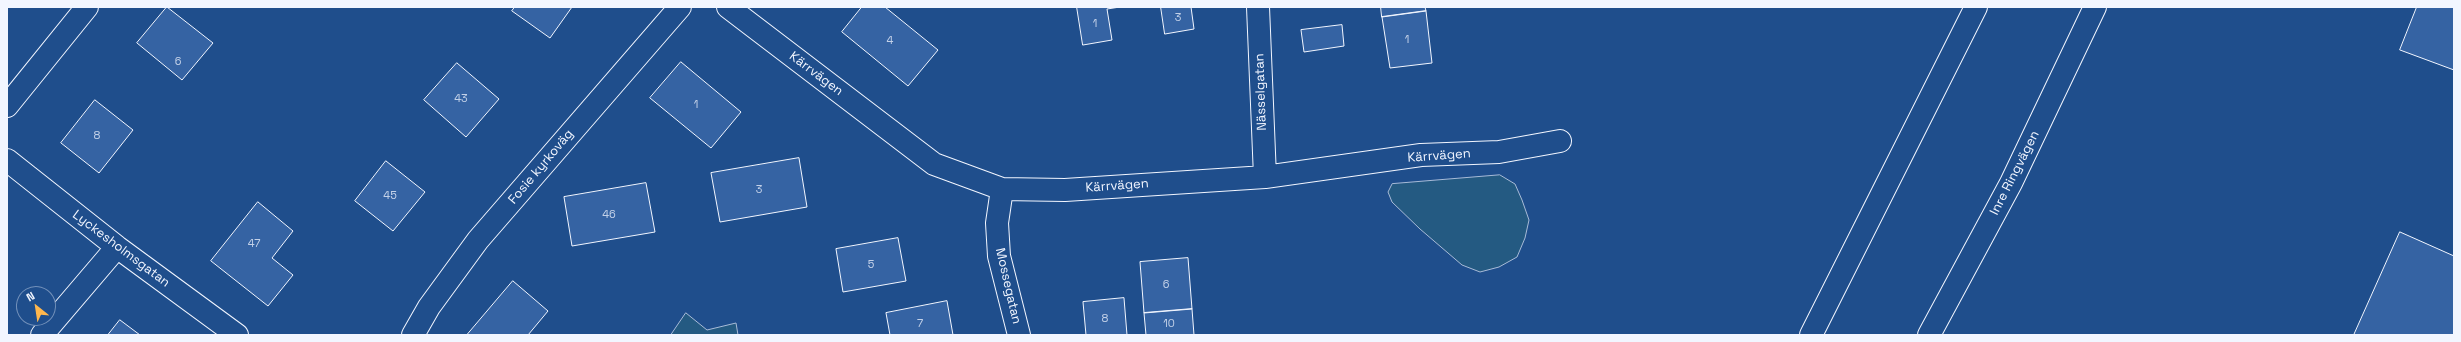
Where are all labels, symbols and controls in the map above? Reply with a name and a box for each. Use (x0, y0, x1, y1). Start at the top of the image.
house number: 3 (1175, 11, 1181, 25)
house number: 1 (1093, 17, 1097, 31)
house number: 1 (1405, 33, 1409, 47)
house number: 4 (887, 34, 893, 48)
street label: Kärrvägen (786, 49, 846, 99)
street label: Nässelgatan (1252, 53, 1270, 131)
house number: 6 (175, 55, 181, 69)
house number: 43 (454, 92, 468, 106)
house number: 1 (694, 98, 698, 112)
street label: Fosie kyrkoväg (505, 126, 577, 208)
street label: Inre Ringvägen (1987, 128, 2043, 218)
house number: 8 (94, 129, 100, 143)
street label: Kärrvägen (1407, 146, 1471, 166)
street label: Kärrvägen (1085, 176, 1149, 196)
house number: 3 (756, 183, 762, 197)
house number: 45 (383, 189, 397, 203)
street label: Lyckesholmsgatan (69, 207, 173, 291)
house number: 46 (602, 208, 616, 222)
house number: 47 (248, 237, 260, 251)
street label: Mossegatan (992, 247, 1024, 325)
house number: 5 (868, 258, 874, 272)
house number: 6 (1163, 278, 1169, 292)
north arrow (16, 286, 56, 326)
text: N (24, 289, 37, 304)
house number: 8 (1102, 312, 1108, 326)
house number: 7 (917, 317, 923, 331)
house number: 10 (1163, 317, 1175, 331)

